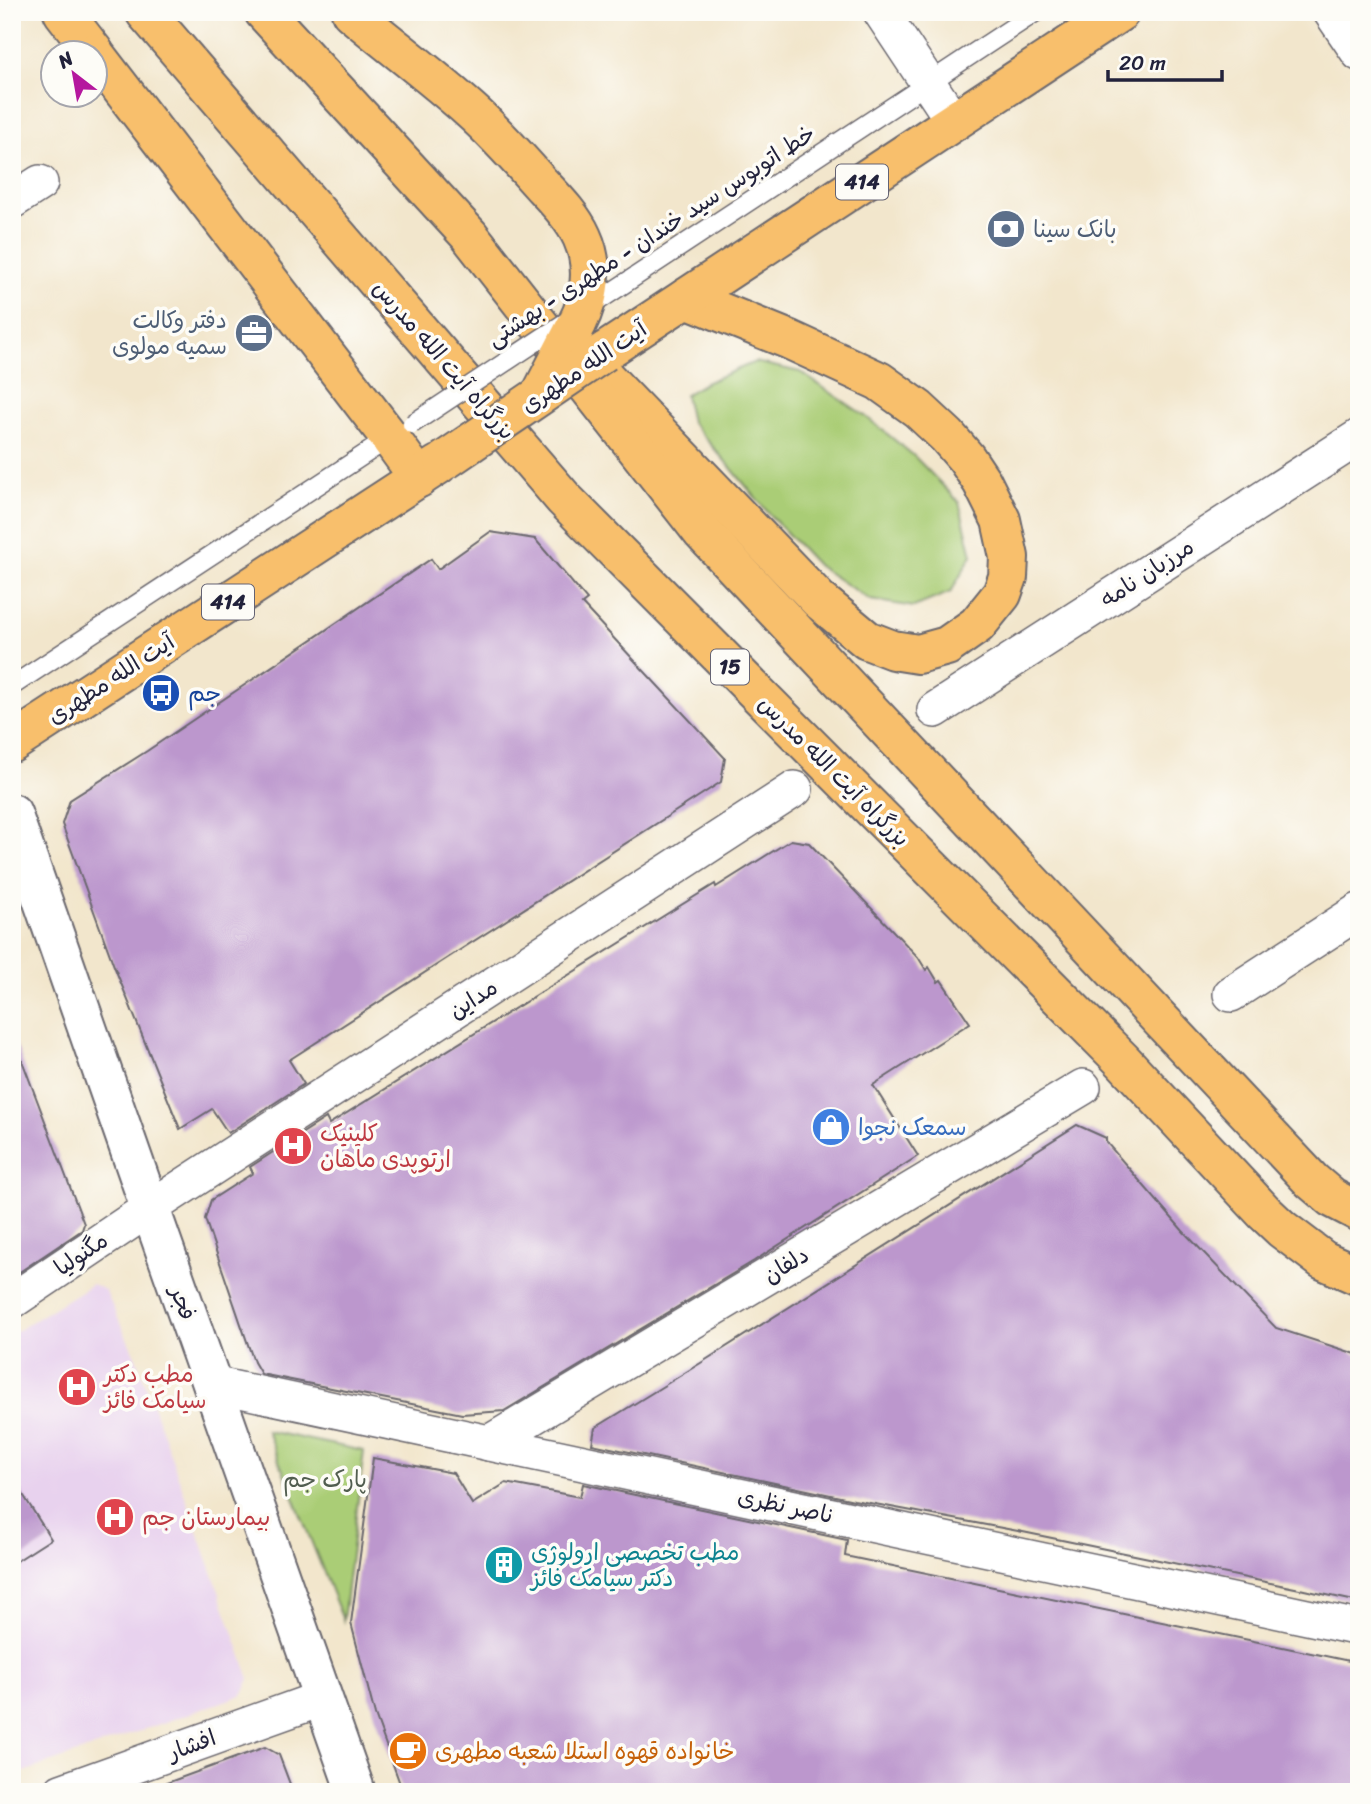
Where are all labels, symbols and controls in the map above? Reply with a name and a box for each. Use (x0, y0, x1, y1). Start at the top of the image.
north arrow (38, 38, 108, 108)
scale bar (1108, 38, 1222, 82)
text: N (51, 42, 80, 78)
text: 20 m (1119, 44, 1166, 82)
street label: خط اتوبوس سید خندان - مطهری - بهشتی (478, 114, 824, 358)
road number: 414 (836, 164, 888, 200)
bank icon: بانک سینا (985, 208, 1027, 250)
place label: بانک سینا (1033, 209, 1117, 250)
street label: بزرگراه آیت الله مدرس (362, 270, 526, 450)
place label: دفتر وکالت سمیه مولوی (112, 300, 227, 367)
street label: آیت الله مطهری (512, 309, 657, 425)
office icon: دفتر وکالت سمیه مولوی (233, 312, 275, 354)
street label: مرزبان نامه (1091, 527, 1203, 619)
road number: 414 (202, 584, 254, 620)
street label: آیت الله مطهری (39, 621, 184, 736)
road number: 15 (711, 650, 749, 684)
bus stop icon: جم (140, 672, 182, 714)
place label: جم (188, 673, 221, 714)
street label: بزرگراه آیت الله مدرس (748, 685, 920, 857)
street label: مداین (440, 967, 506, 1031)
shop icon: سمعک نجوا (810, 1106, 852, 1148)
place label: سمعک نجوا (858, 1107, 967, 1148)
place label: کلینیک ارتوپدی ماهان (320, 1113, 451, 1180)
hospital icon: کلینیک ارتوپدی ماهان (272, 1125, 314, 1167)
street label: مگنولیا (45, 1221, 117, 1287)
street label: دلفان (755, 1235, 817, 1295)
street label: فجر (157, 1278, 208, 1326)
place label: مطب دکتر سیامک فائز (102, 1354, 207, 1421)
hospital icon: مطب دکتر سیامک فائز (56, 1366, 98, 1408)
park label: پارک جم (283, 1459, 367, 1500)
street label: ناصر نظری (734, 1476, 838, 1536)
hospital icon: بیمارستان جم (94, 1496, 136, 1538)
place label: بیمارستان جم (142, 1497, 270, 1538)
place label: مطب تخصصی ارولوژی دکتر سیامک فائز (529, 1532, 739, 1599)
building icon: مطب تخصصی ارولوژی دکتر سیامک فائز (483, 1544, 525, 1586)
street label: افشار (160, 1717, 222, 1773)
cafe icon: خانواده قهوه استلا شعبه مطهری (387, 1730, 429, 1772)
place label: خانواده قهوه استلا شعبه مطهری (435, 1731, 734, 1772)

